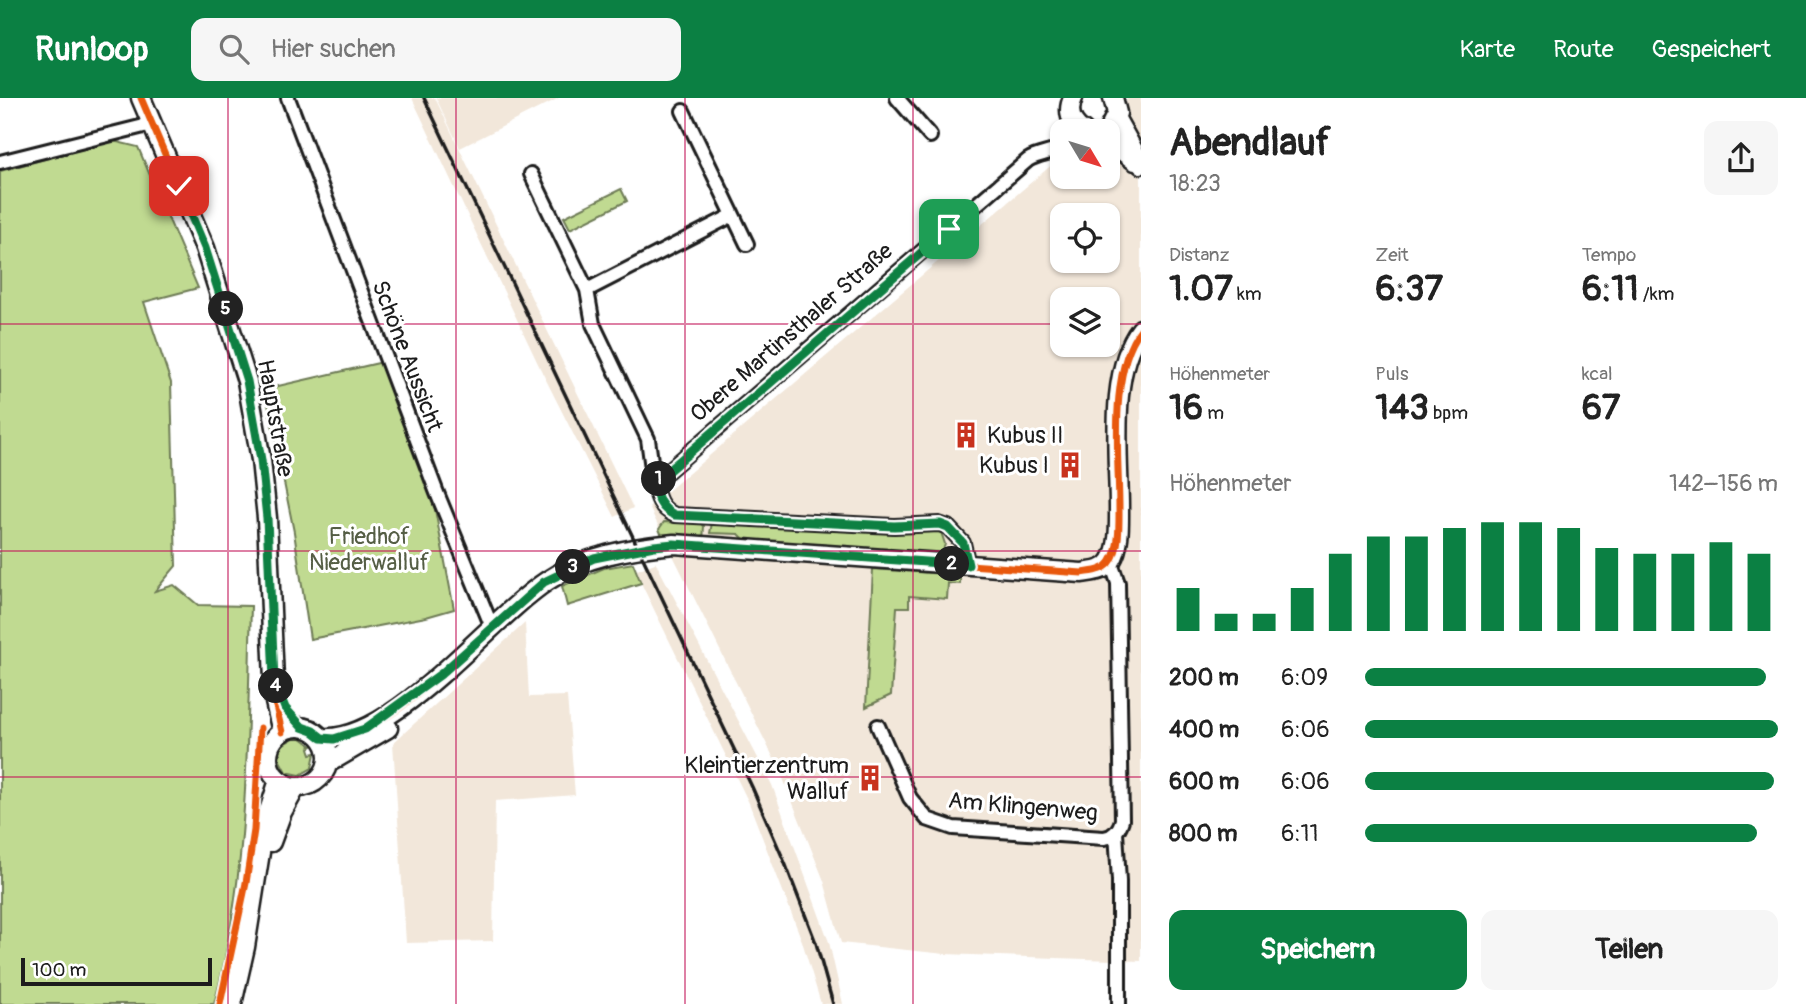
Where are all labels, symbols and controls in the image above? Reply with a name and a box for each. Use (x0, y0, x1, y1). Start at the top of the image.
search box (191, 18, 681, 81)
text: Runloop (35, 29, 149, 70)
icon: search (215, 30, 253, 68)
text: Hier suchen (271, 33, 396, 65)
text: Karte (1459, 35, 1515, 64)
text: Route (1553, 35, 1614, 64)
text: Gespeichert (1652, 35, 1771, 64)
north arrow (1050, 119, 1120, 189)
map controls (1050, 119, 1120, 357)
text: Abendlauf (1169, 119, 1331, 167)
button: share (1704, 121, 1778, 195)
pin (149, 156, 209, 216)
icon: check (160, 167, 198, 205)
text: 18:23 (1169, 169, 1221, 198)
pin (919, 199, 979, 259)
button: locate (1050, 203, 1120, 273)
icon: arrive (930, 210, 968, 248)
street label: Obere Martinsthaler Straße (684, 236, 899, 428)
text: Distanz (1169, 243, 1229, 267)
text: Zeit (1375, 243, 1409, 267)
text: Tempo (1582, 243, 1636, 267)
text: 1.07 (1169, 267, 1233, 311)
text: 6:37 (1375, 267, 1443, 311)
text: 6:11 (1582, 267, 1639, 311)
street label: Schöne Aussicht (365, 276, 450, 437)
text: km (1233, 282, 1262, 306)
text: /km (1639, 282, 1675, 306)
button: layers (1050, 287, 1120, 357)
pin: 5 (208, 292, 244, 326)
text: 5 (220, 296, 231, 320)
street label: Hauptstraße (251, 357, 300, 480)
text: Höhenmeter (1169, 362, 1270, 386)
text: Puls (1375, 362, 1408, 386)
text: kcal (1582, 362, 1613, 386)
text: 16 (1169, 386, 1203, 430)
text: 143 (1375, 386, 1429, 430)
text: 67 (1582, 386, 1620, 430)
text: m (1203, 401, 1224, 425)
text: bpm (1429, 401, 1468, 425)
building icon: Kubus II (951, 420, 981, 450)
place label: Kubus II (987, 421, 1064, 450)
building icon: Kubus I (1055, 450, 1085, 480)
place label: Kubus I (979, 451, 1049, 480)
pin: 1 (642, 462, 676, 496)
text: 1 (655, 466, 662, 490)
text: Höhenmeter (1169, 469, 1291, 498)
text: 142–156 m (1669, 469, 1778, 498)
park label: Friedhof Niederwalluf (309, 522, 429, 577)
pin: 2 (934, 546, 970, 582)
pin: 3 (556, 550, 590, 584)
text: 2 (946, 551, 957, 575)
text: 3 (567, 554, 578, 578)
text: 200 m (1169, 663, 1239, 692)
text: 6:09 (1281, 663, 1328, 692)
pin: 4 (258, 668, 294, 704)
text: 4 (270, 673, 281, 697)
text: 400 m (1169, 715, 1239, 744)
text: 6:06 (1281, 715, 1330, 744)
place label: Kleintierzentrum Walluf (684, 751, 849, 806)
building icon: Kleintierzentrum Walluf (855, 763, 885, 793)
text: 600 m (1169, 767, 1239, 796)
text: 6:06 (1281, 767, 1330, 796)
street label: Am Klingenweg (947, 786, 1099, 827)
text: 800 m (1169, 819, 1237, 848)
text: 6:11 (1281, 819, 1319, 848)
button: Speichern (1169, 910, 1467, 990)
button: Teilen (1481, 910, 1778, 990)
scale bar (21, 955, 212, 987)
text: 100 m (32, 958, 86, 982)

